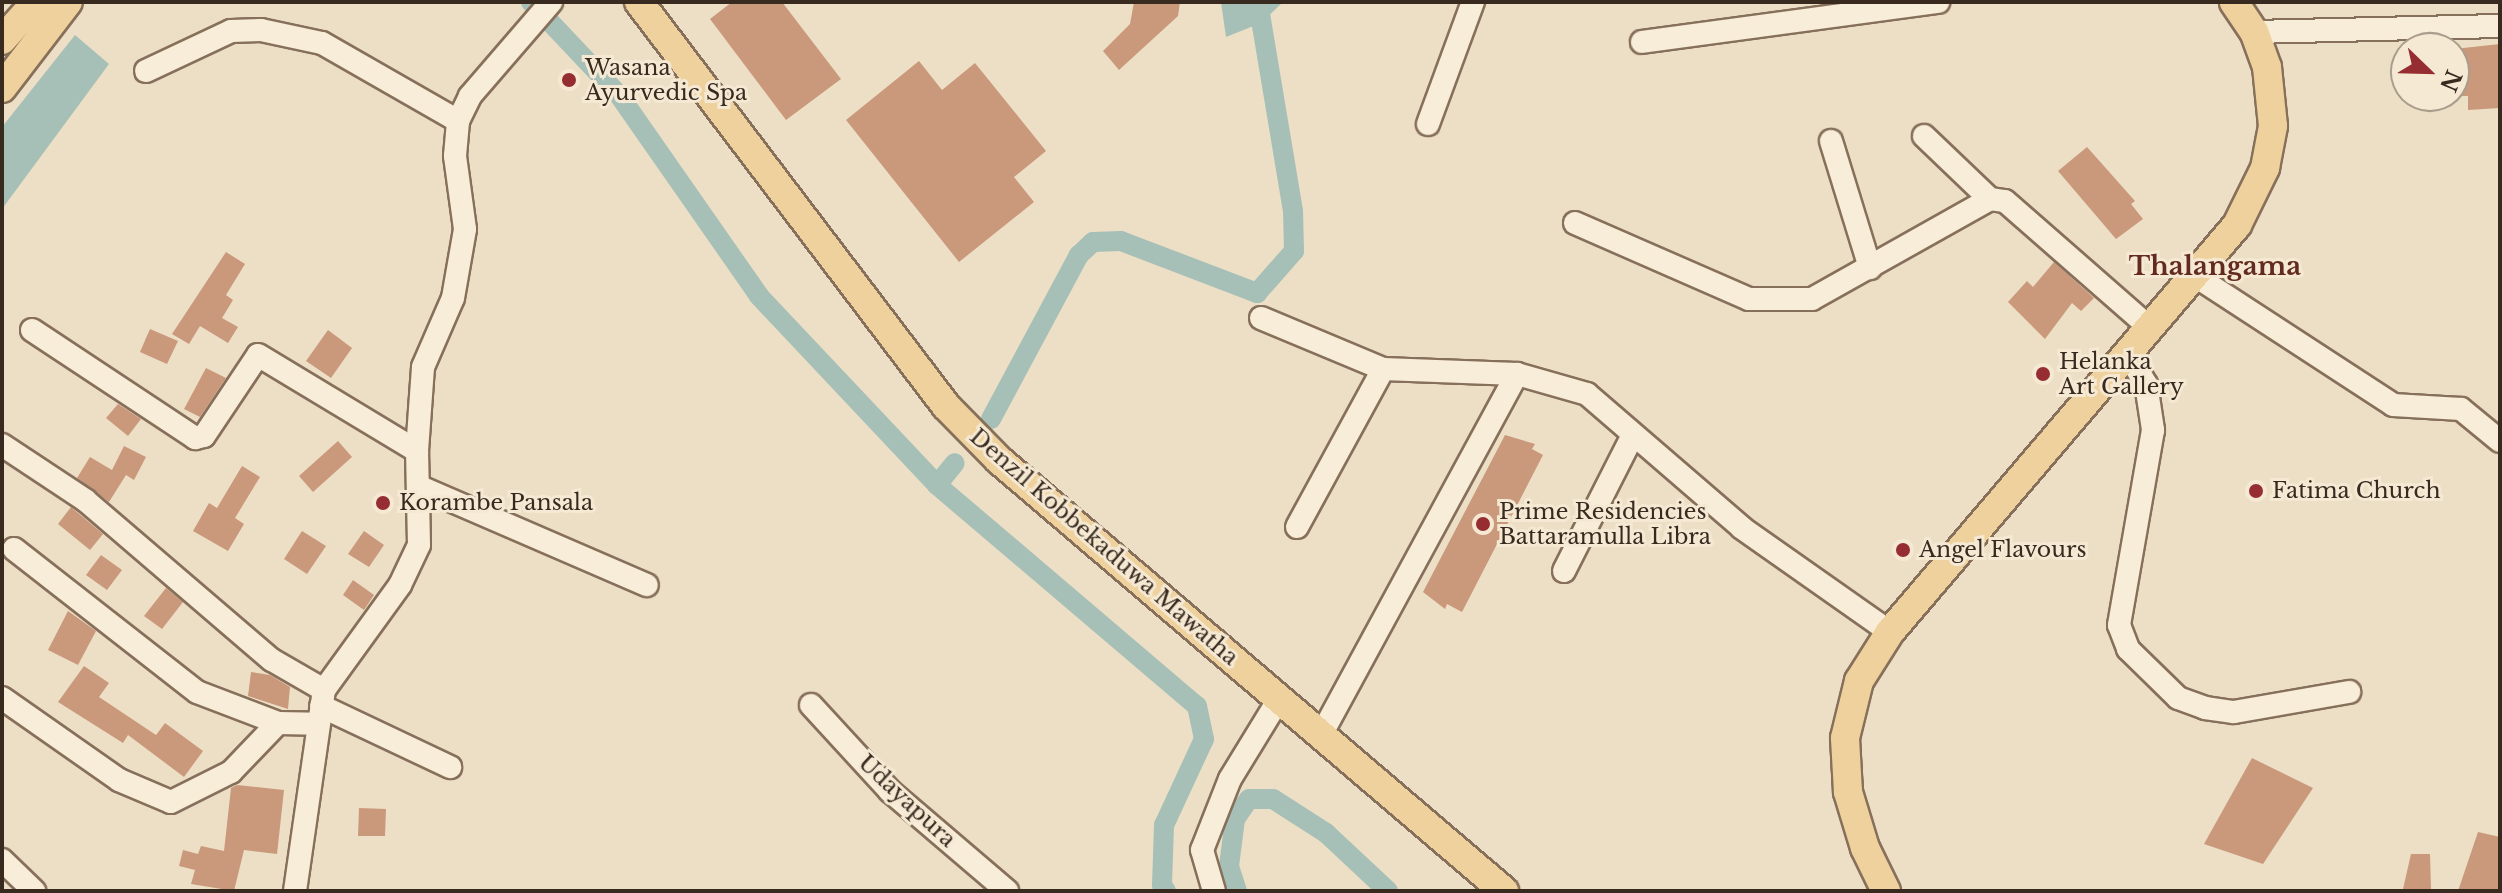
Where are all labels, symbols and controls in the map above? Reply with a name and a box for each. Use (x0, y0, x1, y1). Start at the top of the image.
north arrow (2390, 32, 2470, 112)
place label: Wasana Ayurvedic Spa (585, 54, 747, 106)
text: N (2434, 66, 2467, 96)
marker: Wasana Ayurvedic Spa (560, 71, 578, 89)
district label: Thalangama (2129, 251, 2301, 283)
place label: Helanka Art Gallery (2059, 348, 2184, 400)
marker: Helanka Art Gallery (2034, 365, 2052, 383)
street label: Denzil Kobbekaduwa Mawatha (964, 423, 1244, 671)
place label: Fatima Church (2272, 478, 2441, 504)
marker: Fatima Church (2247, 482, 2265, 500)
place label: Korambe Pansala (399, 490, 593, 516)
marker: Korambe Pansala (374, 494, 392, 512)
place label: Prime Residencies Battaramulla Libra (1499, 498, 1711, 550)
marker: Prime Residencies Battaramulla Libra (1474, 515, 1492, 533)
place label: Angel Flavours (1919, 537, 2086, 563)
marker: Angel Flavours (1894, 541, 1912, 559)
street label: Udayapura (853, 749, 961, 853)

